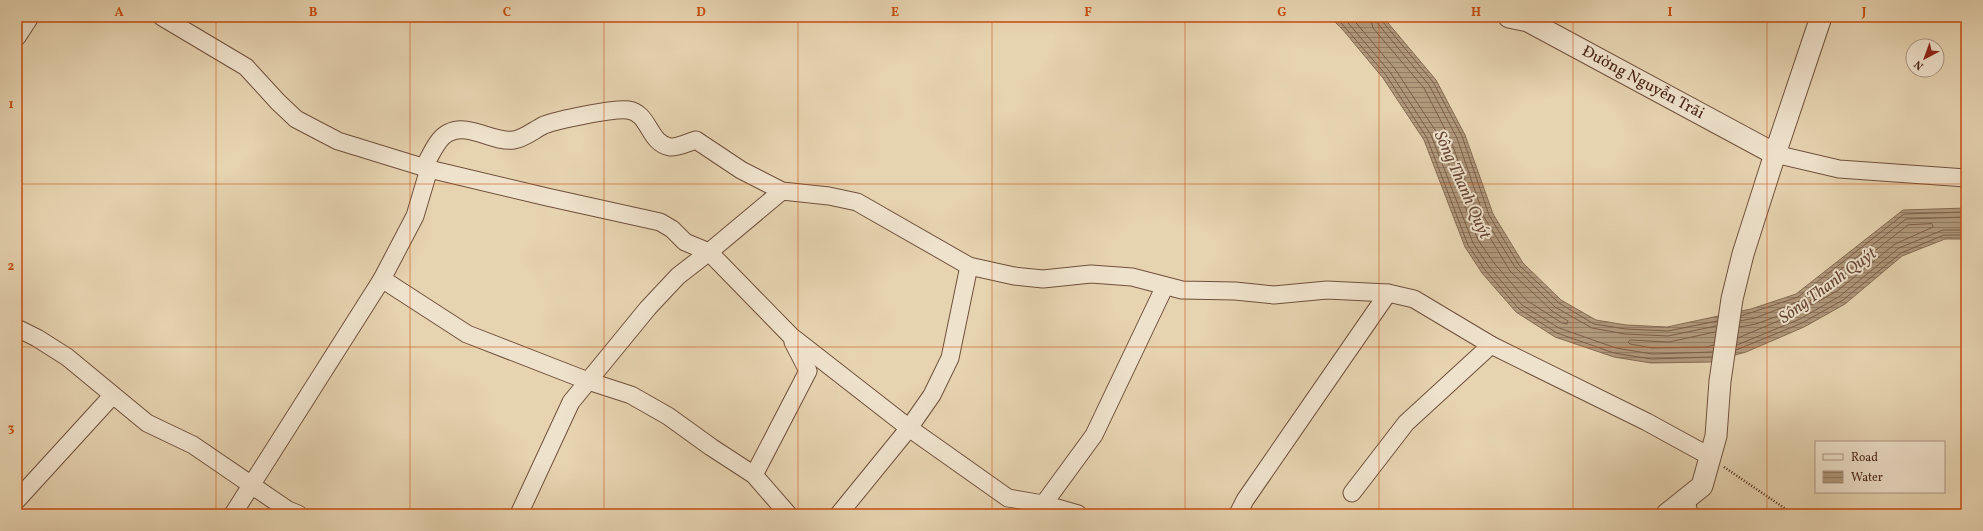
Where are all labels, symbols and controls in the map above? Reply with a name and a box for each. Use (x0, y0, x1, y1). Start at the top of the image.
text: A (114, 4, 124, 22)
text: B (309, 4, 318, 22)
text: C (503, 4, 511, 22)
text: D (696, 4, 706, 22)
text: E (891, 4, 899, 22)
text: F (1084, 4, 1092, 22)
text: G (1277, 4, 1287, 22)
text: H (1471, 4, 1481, 22)
text: I (1668, 4, 1673, 22)
text: J (1861, 4, 1867, 22)
north arrow (1905, 38, 1945, 78)
street label: Đường Nguyễn Trãi (1578, 41, 1708, 125)
text: N (1911, 56, 1927, 73)
text: 1 (8, 96, 14, 114)
water label: Sông Thanh Quýt (1428, 127, 1496, 243)
water label: Sông Thanh Quýt (1774, 242, 1882, 329)
text: 2 (8, 258, 15, 276)
text: 3 (8, 420, 15, 438)
legend (1815, 441, 1945, 493)
text: Road (1851, 450, 1878, 466)
text: Water (1851, 470, 1883, 486)

